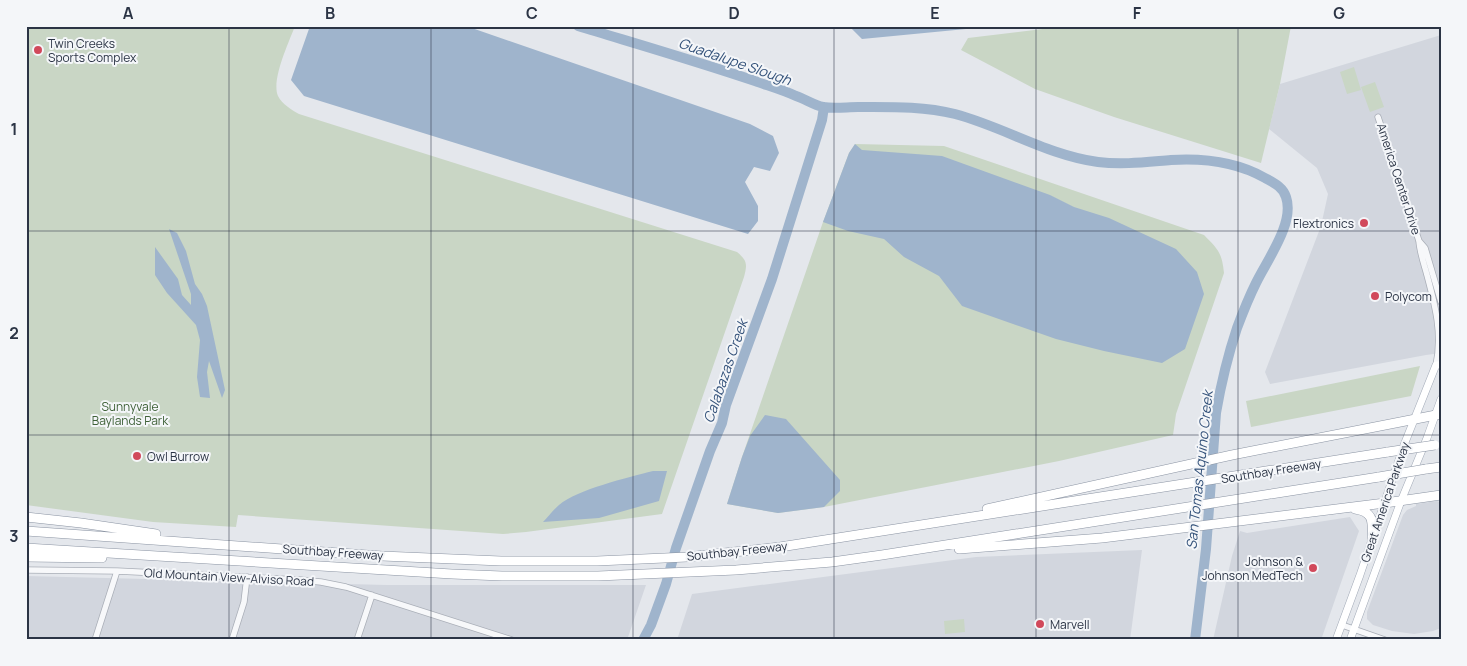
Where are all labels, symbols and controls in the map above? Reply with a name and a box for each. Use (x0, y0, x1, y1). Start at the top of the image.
text: A (123, 2, 134, 24)
text: B (325, 2, 335, 24)
text: C (526, 2, 538, 24)
text: D (728, 2, 740, 24)
text: E (930, 2, 940, 24)
text: F (1133, 2, 1142, 24)
text: G (1333, 2, 1345, 24)
water label: Guadalupe Slough (676, 33, 795, 89)
place label: Twin Creeks Sports Complex (48, 35, 137, 66)
marker: Twin Creeks Sports Complex (32, 44, 44, 56)
text: 1 (10, 118, 18, 140)
street label: America Center Drive (1373, 121, 1425, 237)
place label: Flextronics (1293, 215, 1354, 232)
marker: Flextronics (1358, 217, 1370, 229)
place label: Polycom (1385, 288, 1432, 305)
marker: Polycom (1369, 290, 1381, 302)
water label: Calabazas Creek (698, 315, 752, 425)
text: 2 (9, 322, 19, 344)
water label: San Tomas Aquino Creek (1181, 388, 1217, 550)
park label: Sunnyvale Baylands Park (92, 398, 169, 429)
street label: Great America Parkway (1356, 439, 1414, 565)
place label: Owl Burrow (147, 448, 209, 465)
marker: Owl Burrow (131, 450, 143, 462)
street label: Southbay Freeway (1220, 455, 1323, 487)
text: 3 (9, 525, 19, 547)
street label: Southbay Freeway (686, 537, 789, 565)
street label: Southbay Freeway (282, 540, 385, 564)
place label: Johnson & Johnson MedTech (1202, 553, 1303, 584)
marker: Johnson & Johnson MedTech (1307, 562, 1319, 574)
street label: Old Mountain View-Alviso Road (143, 564, 315, 590)
place label: Marvell (1050, 616, 1090, 633)
marker: Marvell (1034, 618, 1046, 630)

